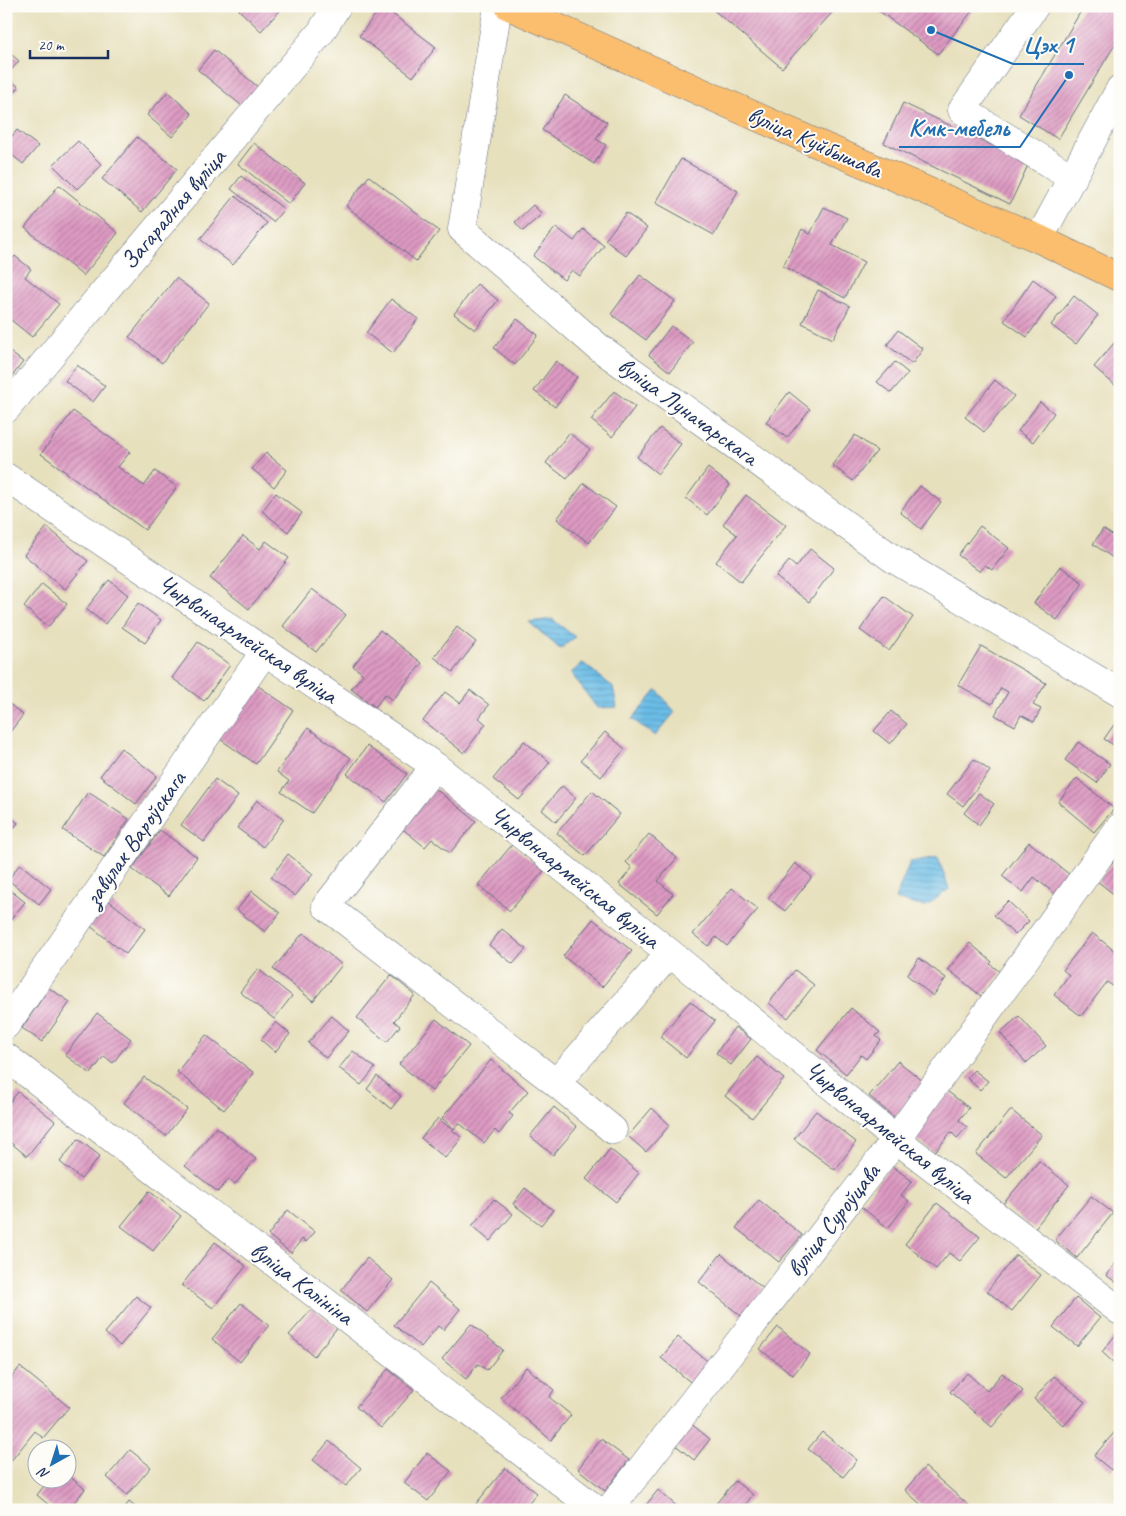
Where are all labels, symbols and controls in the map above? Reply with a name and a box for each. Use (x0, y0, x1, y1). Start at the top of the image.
callout: Цэх 1 (1013, 24, 1084, 64)
scale bar (30, 28, 108, 60)
text: Цэх 1 (1023, 29, 1076, 61)
text: 20 m (38, 36, 65, 55)
street label: вуліца Куйбышава (743, 99, 888, 185)
callout: Кмк-мебель (899, 107, 1020, 147)
text: Кмк-мебель (908, 112, 1011, 144)
street label: Загарадная вуліца (114, 141, 233, 275)
street label: вуліца Луначарскага (612, 350, 766, 473)
street label: Чырвонаармейская вуліца (153, 568, 345, 711)
street label: завулак Вароўскага (76, 764, 194, 914)
street label: Чырвонаармейская вуліца (484, 799, 667, 956)
street label: Чырвонаармейская вуліца (799, 1054, 982, 1211)
street label: вуліца Суроўцава (780, 1156, 887, 1283)
street label: вуліца Калініна (245, 1235, 361, 1332)
north arrow (28, 1438, 78, 1488)
text: N (34, 1463, 53, 1483)

